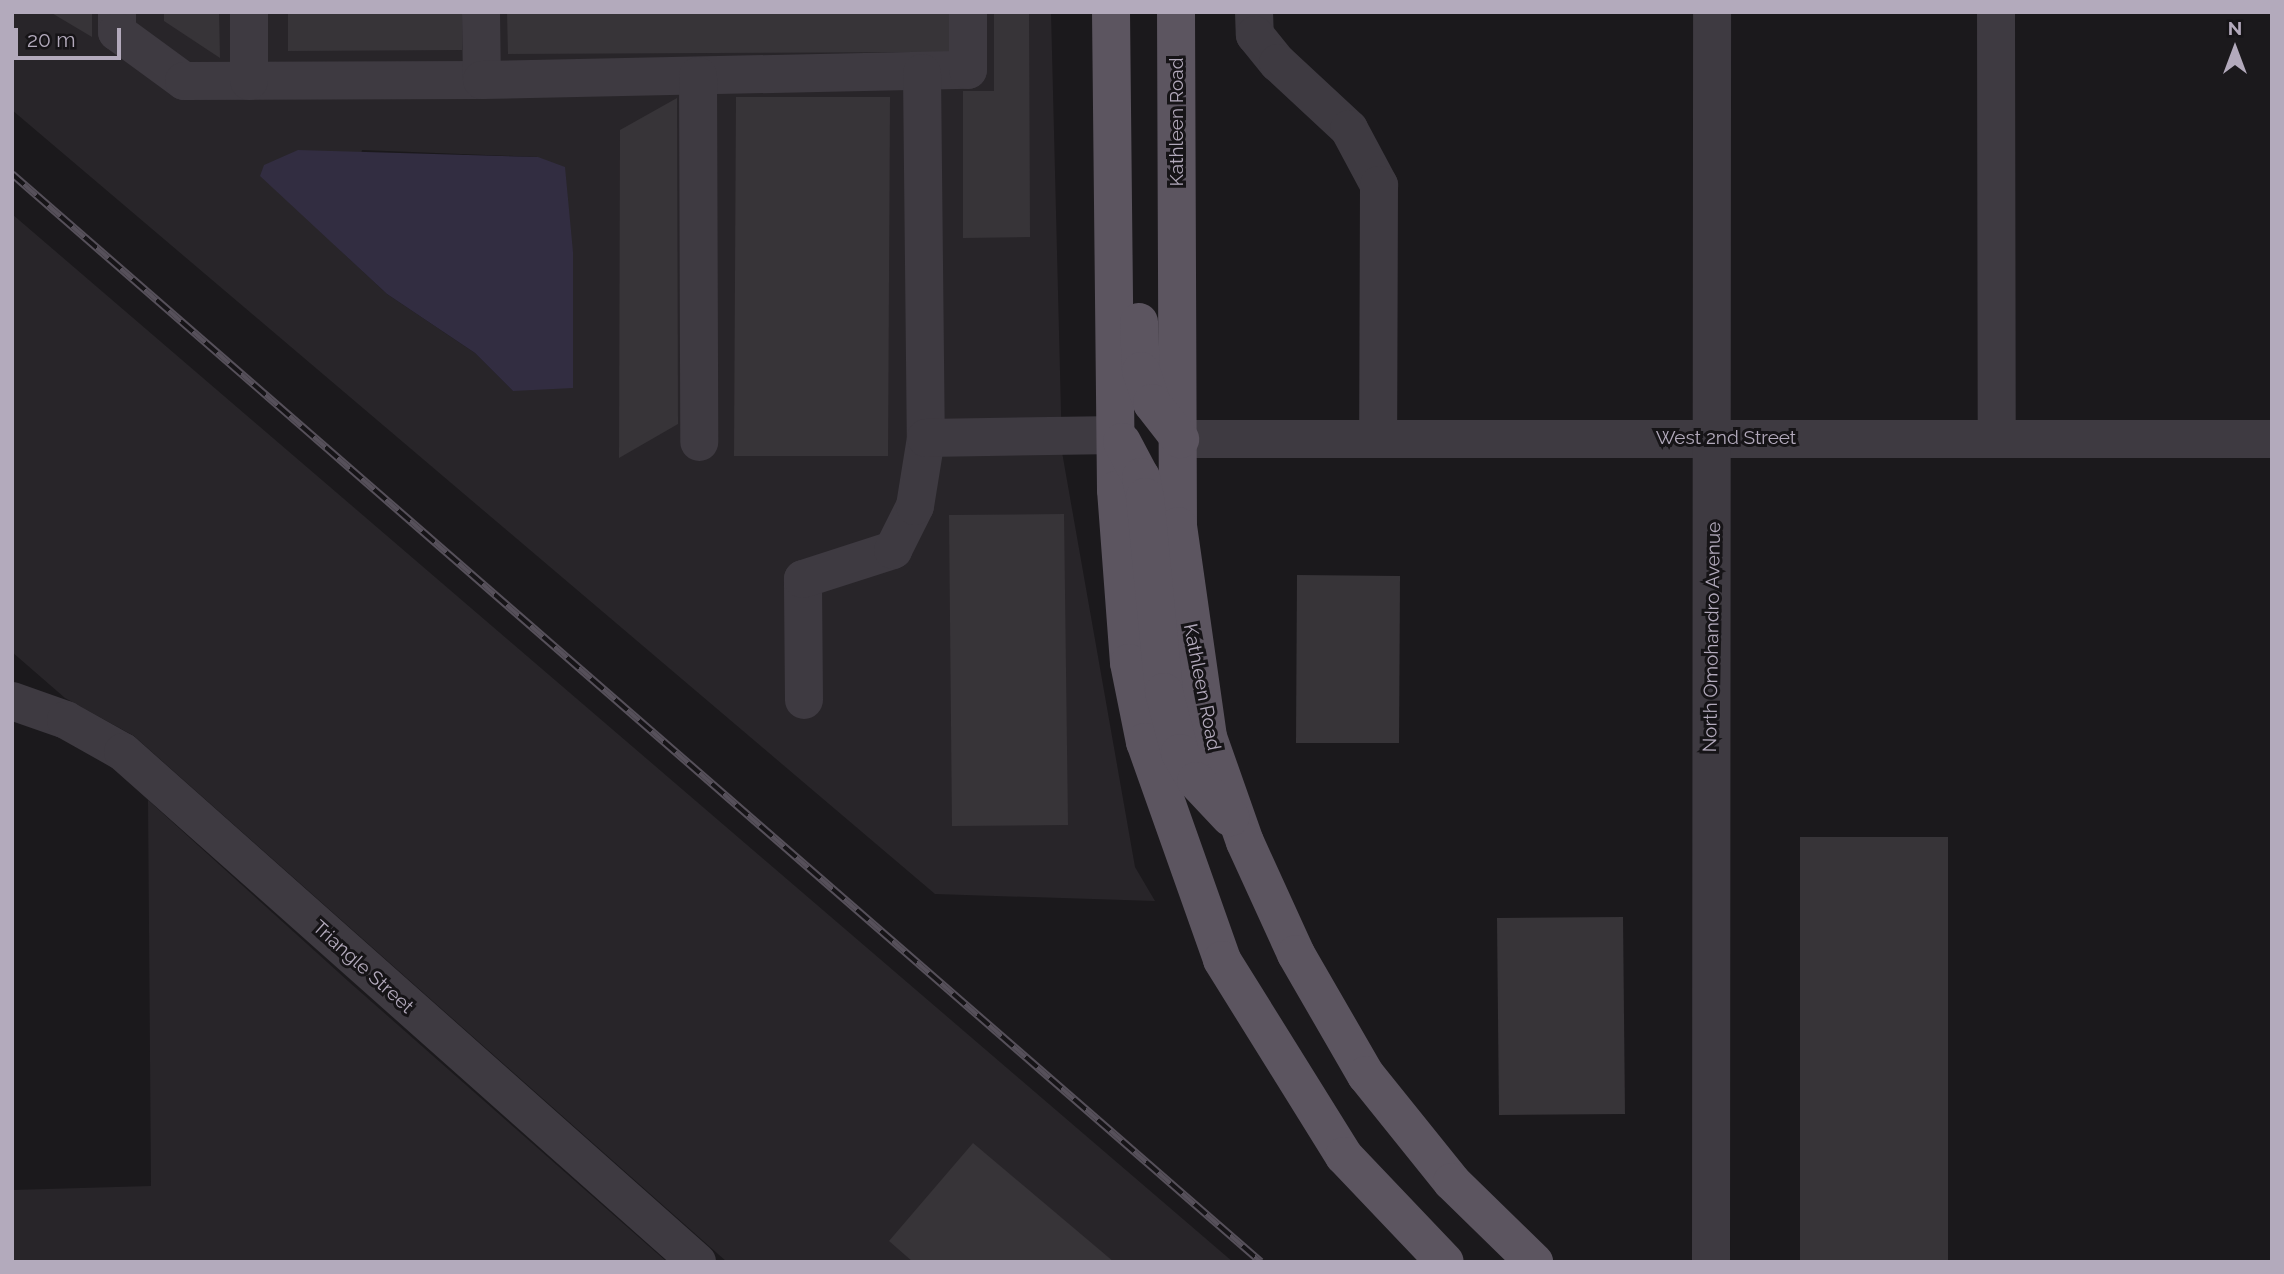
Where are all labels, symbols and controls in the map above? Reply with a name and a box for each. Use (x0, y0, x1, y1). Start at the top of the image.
scale bar (18, 14, 124, 58)
north arrow (2200, 14, 2270, 84)
text: N (2228, 17, 2242, 39)
text: 20 m (27, 27, 75, 52)
street label: Kathleen Road (1166, 58, 1188, 186)
street label: West 2nd Street (1656, 427, 1796, 449)
street label: North Omohandro Avenue (1699, 521, 1725, 753)
street label: Kathleen Road (1179, 622, 1225, 752)
street label: Triangle Street (308, 916, 418, 1018)

